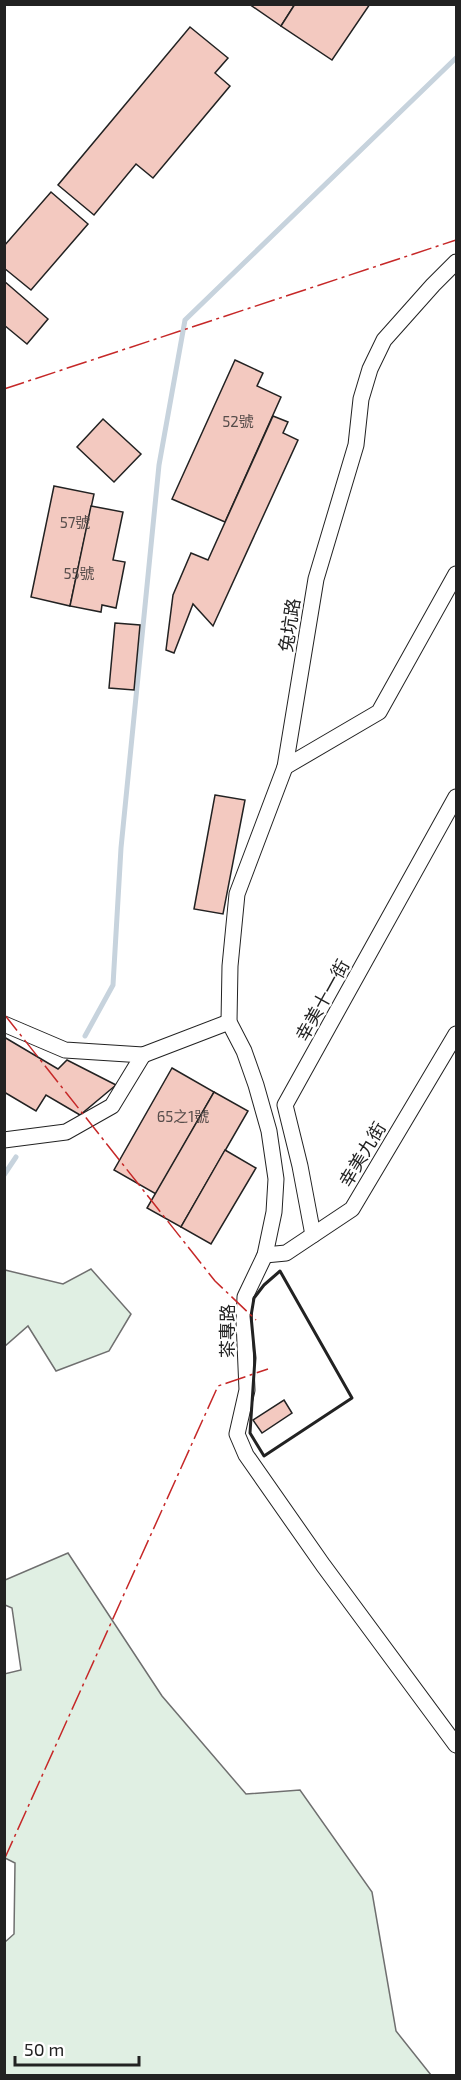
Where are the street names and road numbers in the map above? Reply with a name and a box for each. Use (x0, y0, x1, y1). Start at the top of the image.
street label: 兔坑路 (274, 597, 304, 653)
street label: 幸美十一街 (291, 955, 353, 1045)
street label: 幸美九街 (334, 1117, 390, 1191)
street label: 茶專路 (216, 1304, 238, 1358)

